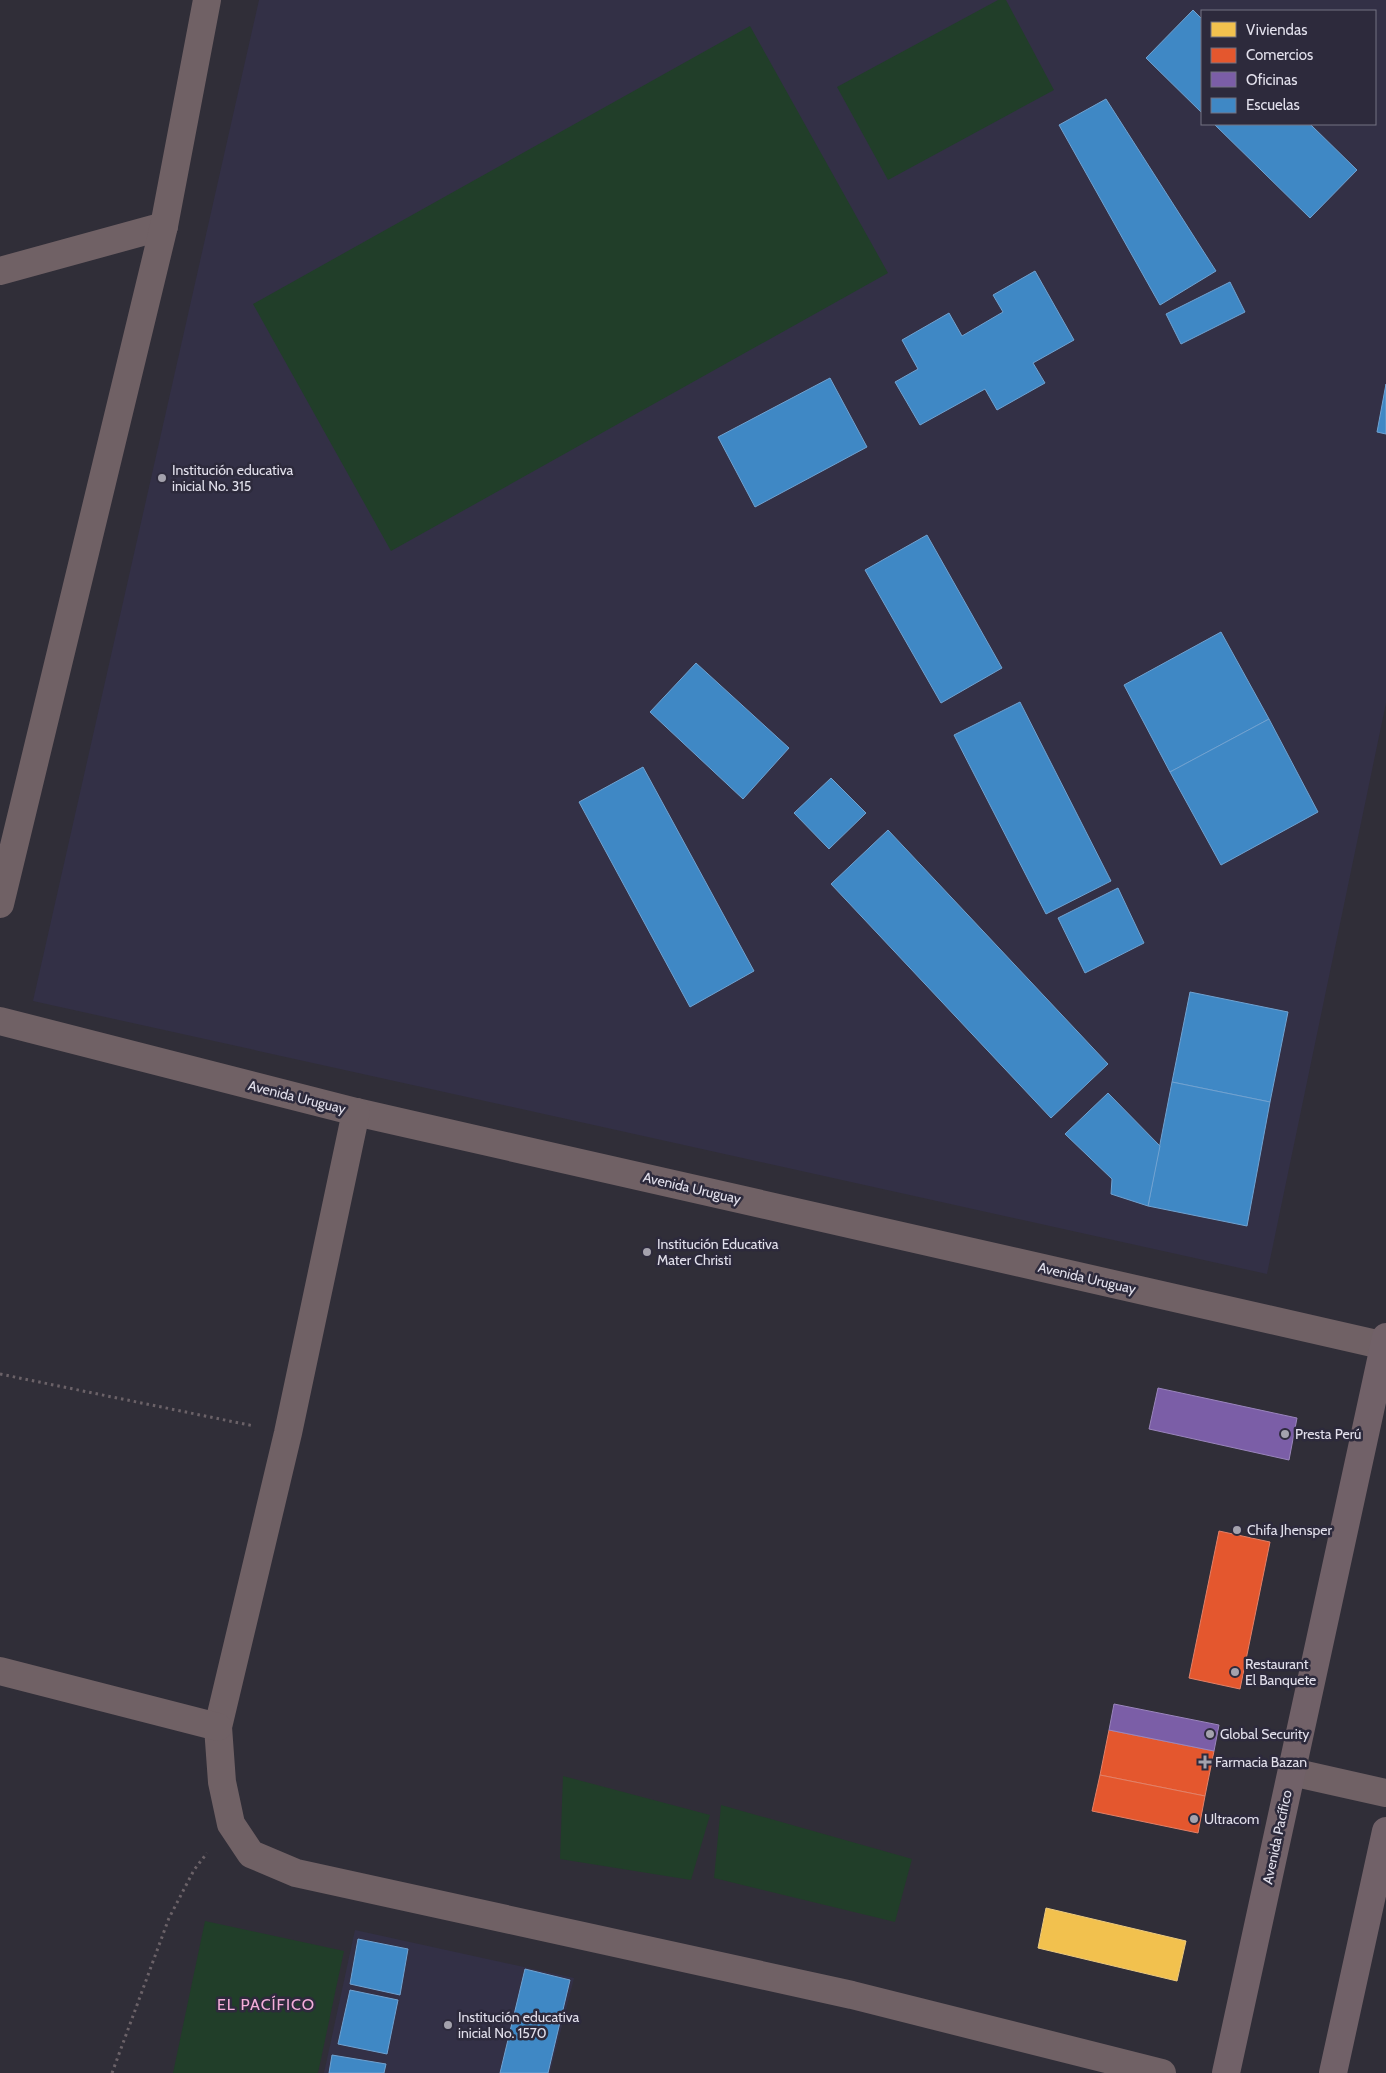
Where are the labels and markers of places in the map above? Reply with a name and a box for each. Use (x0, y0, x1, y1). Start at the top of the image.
place label: Institución educativa inicial No. 315 (172, 461, 294, 495)
marker: Institución educativa inicial No. 315 (156, 472, 168, 484)
place label: Institución Educativa Mater Christi (657, 1235, 779, 1269)
marker: Institución Educativa Mater Christi (641, 1246, 653, 1258)
place label: Presta Perú (1295, 1425, 1361, 1443)
marker: Presta Perú (1279, 1428, 1291, 1440)
place label: Chifa Jhensper (1247, 1521, 1332, 1539)
marker: Chifa Jhensper (1231, 1524, 1243, 1536)
place label: Restaurant El Banquete (1245, 1655, 1316, 1689)
marker: Restaurant El Banquete (1229, 1666, 1241, 1678)
place label: Global Security (1220, 1725, 1309, 1743)
marker: Global Security (1204, 1728, 1216, 1740)
place label: Farmacia Bazan (1215, 1753, 1307, 1771)
marker: Farmacia Bazan (1199, 1756, 1211, 1768)
place label: Ultracom (1204, 1810, 1259, 1828)
marker: Ultracom (1188, 1813, 1200, 1825)
place label: Institución educativa inicial No. 1570 (458, 2008, 580, 2042)
marker: Institución educativa inicial No. 1570 (442, 2019, 454, 2031)

